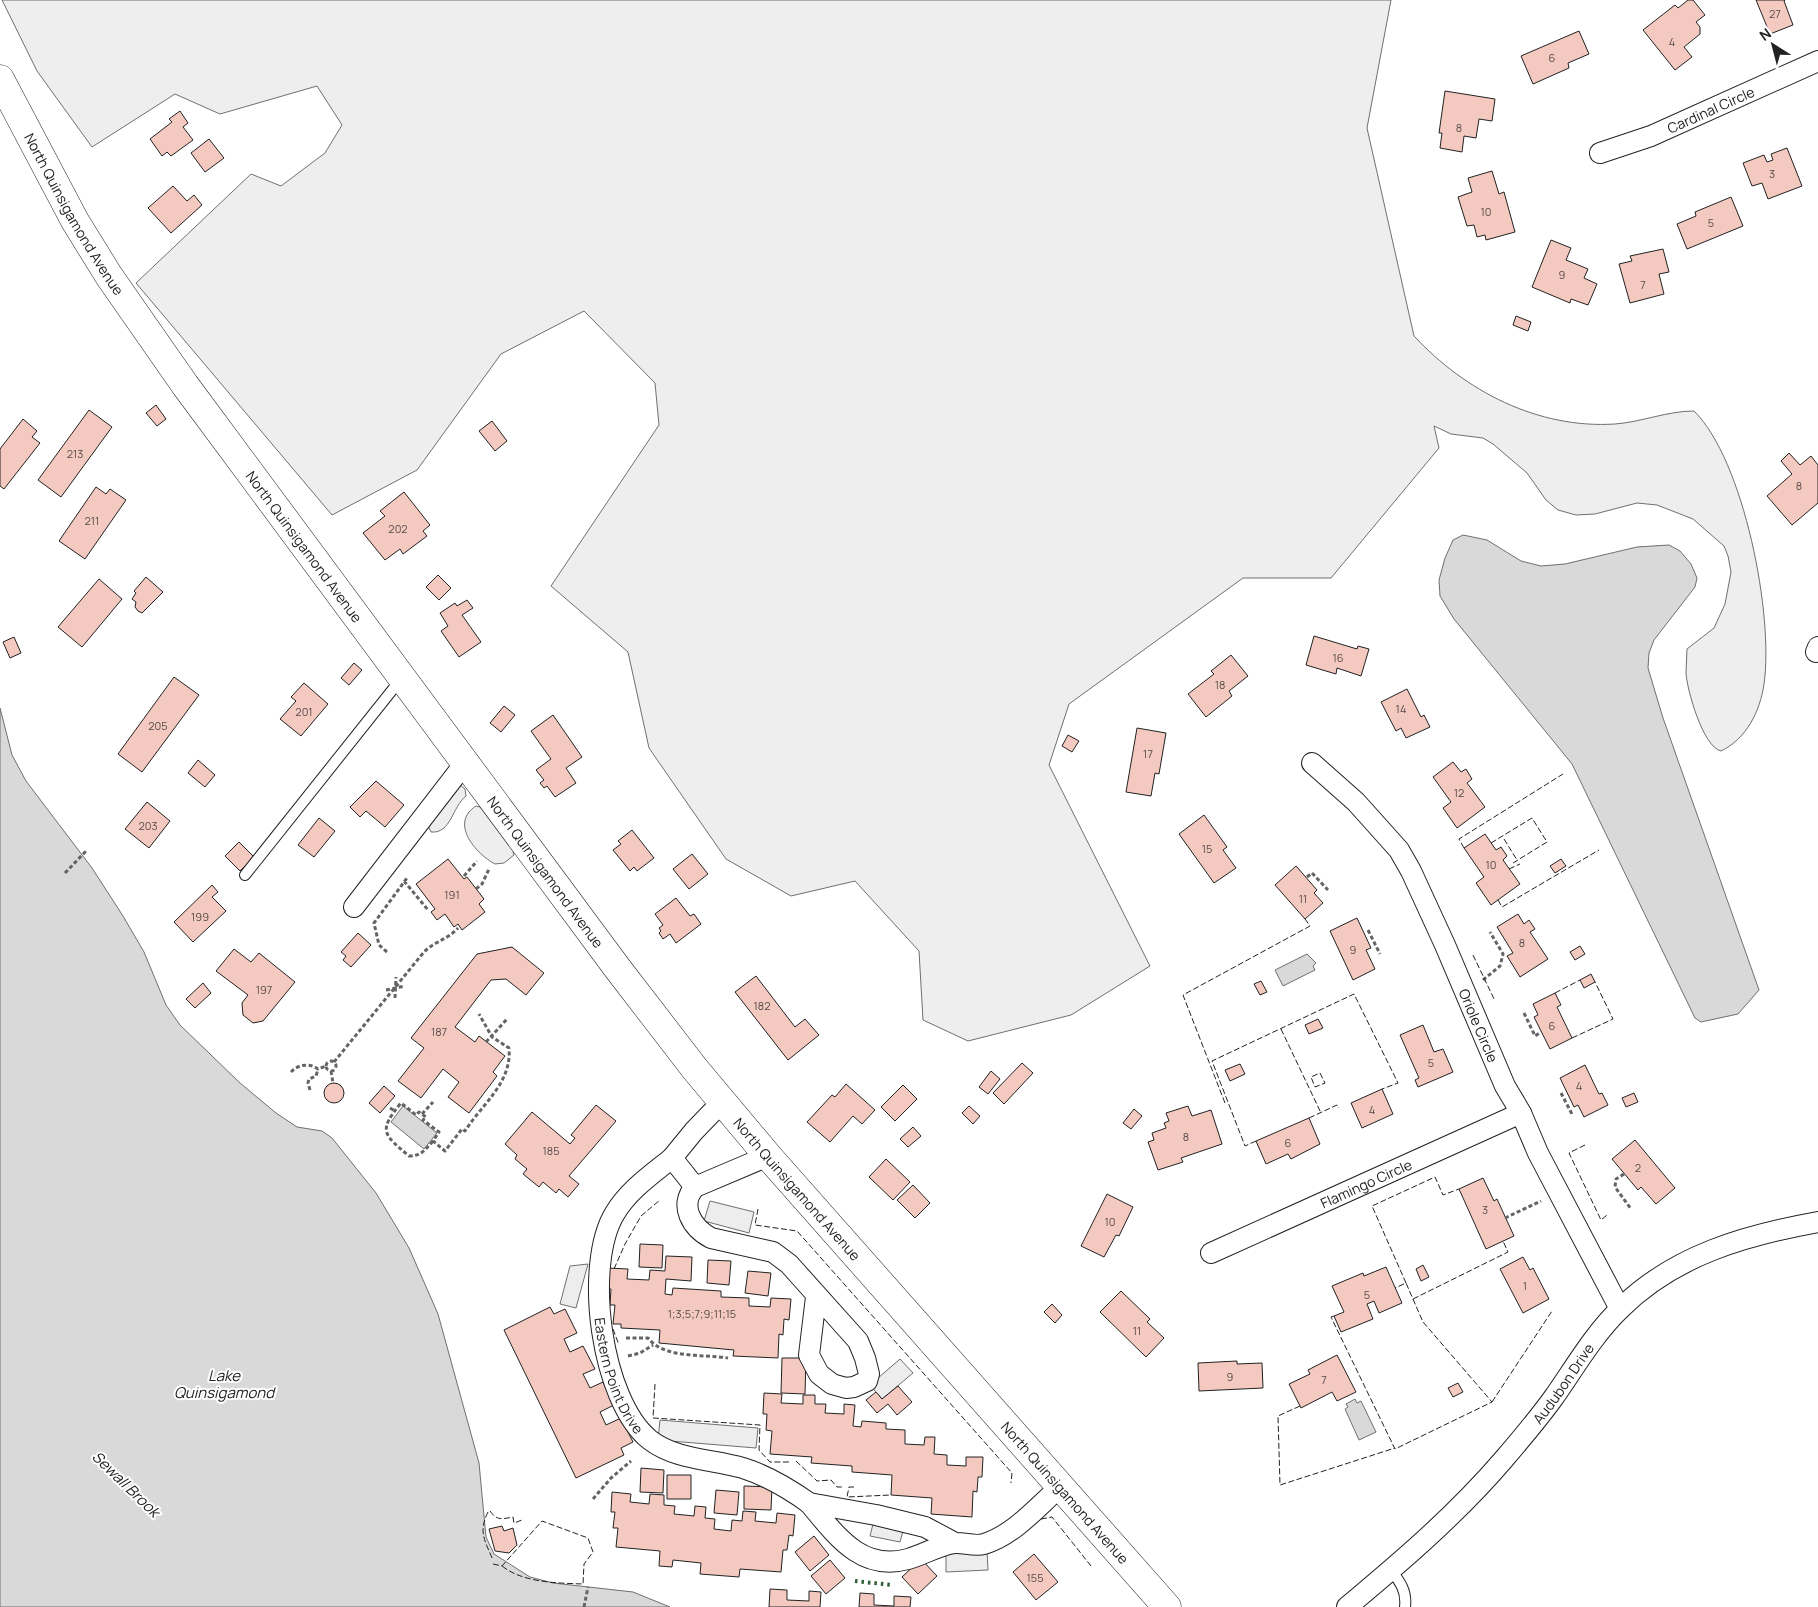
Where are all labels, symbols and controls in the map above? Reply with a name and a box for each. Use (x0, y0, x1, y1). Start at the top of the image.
house number: 27 (1769, 6, 1781, 21)
north arrow (1748, 20, 1798, 70)
text: N (1755, 23, 1775, 45)
house number: 4 (1669, 34, 1675, 49)
house number: 6 (1549, 50, 1556, 65)
street label: Cardinal Circle (1664, 81, 1757, 137)
house number: 8 (1456, 120, 1462, 135)
street label: North Quinsigamond Avenue (21, 129, 129, 298)
house number: 3 (1769, 166, 1775, 181)
house number: 10 (1480, 204, 1492, 219)
house number: 5 (1708, 215, 1714, 230)
house number: 9 (1559, 267, 1566, 282)
house number: 7 (1640, 277, 1646, 292)
house number: 213 (67, 446, 83, 461)
street label: North Quinsigamond Avenue (242, 467, 367, 626)
house number: 8 (1796, 478, 1802, 493)
house number: 211 (85, 513, 99, 528)
house number: 202 (388, 521, 408, 536)
house number: 16 (1332, 650, 1344, 665)
house number: 18 (1215, 677, 1225, 692)
house number: 14 (1396, 701, 1406, 716)
house number: 201 (295, 704, 313, 719)
house number: 205 (148, 718, 168, 733)
house number: 17 (1143, 746, 1153, 761)
house number: 12 (1454, 785, 1464, 800)
street label: North Quinsigamond Avenue (483, 792, 608, 951)
house number: 203 (138, 818, 158, 833)
house number: 15 (1202, 841, 1212, 856)
house number: 10 (1485, 857, 1497, 872)
house number: 191 (444, 887, 460, 902)
house number: 11 (1299, 891, 1307, 906)
house number: 199 (191, 909, 209, 924)
house number: 8 (1519, 935, 1525, 950)
house number: 9 (1350, 942, 1357, 957)
house number: 197 (256, 982, 272, 997)
street label: Oriole Circle (1455, 985, 1503, 1065)
house number: 182 (754, 998, 770, 1013)
house number: 6 (1549, 1018, 1556, 1033)
house number: 187 (431, 1024, 447, 1039)
house number: 5 (1428, 1055, 1434, 1070)
house number: 4 (1576, 1078, 1582, 1093)
house number: 4 (1369, 1102, 1375, 1117)
street label: North Quinsigamond Avenue (730, 1113, 865, 1264)
house number: 8 (1183, 1129, 1189, 1144)
house number: 6 (1285, 1135, 1292, 1150)
house number: 185 (542, 1143, 560, 1158)
street label: Flamingo Circle (1317, 1154, 1415, 1212)
house number: 2 (1635, 1160, 1641, 1175)
house number: 3 (1482, 1202, 1488, 1217)
house number: 10 (1104, 1214, 1116, 1229)
house number: 1 (1523, 1278, 1527, 1293)
house number: 5 (1364, 1287, 1370, 1302)
house number: 1;3;5;7;9;11;15 (668, 1306, 736, 1321)
street label: Eastern Point Drive (591, 1317, 648, 1437)
house number: 11 (1133, 1323, 1141, 1338)
street label: Audubon Drive (1528, 1339, 1598, 1427)
water label: Lake Quinsigamond (174, 1365, 276, 1403)
house number: 9 (1227, 1369, 1234, 1384)
house number: 7 (1321, 1372, 1327, 1387)
street label: North Quinsigamond Avenue (997, 1417, 1134, 1568)
water label: Sewall Brook (87, 1446, 166, 1523)
house number: 155 (1027, 1570, 1044, 1585)

